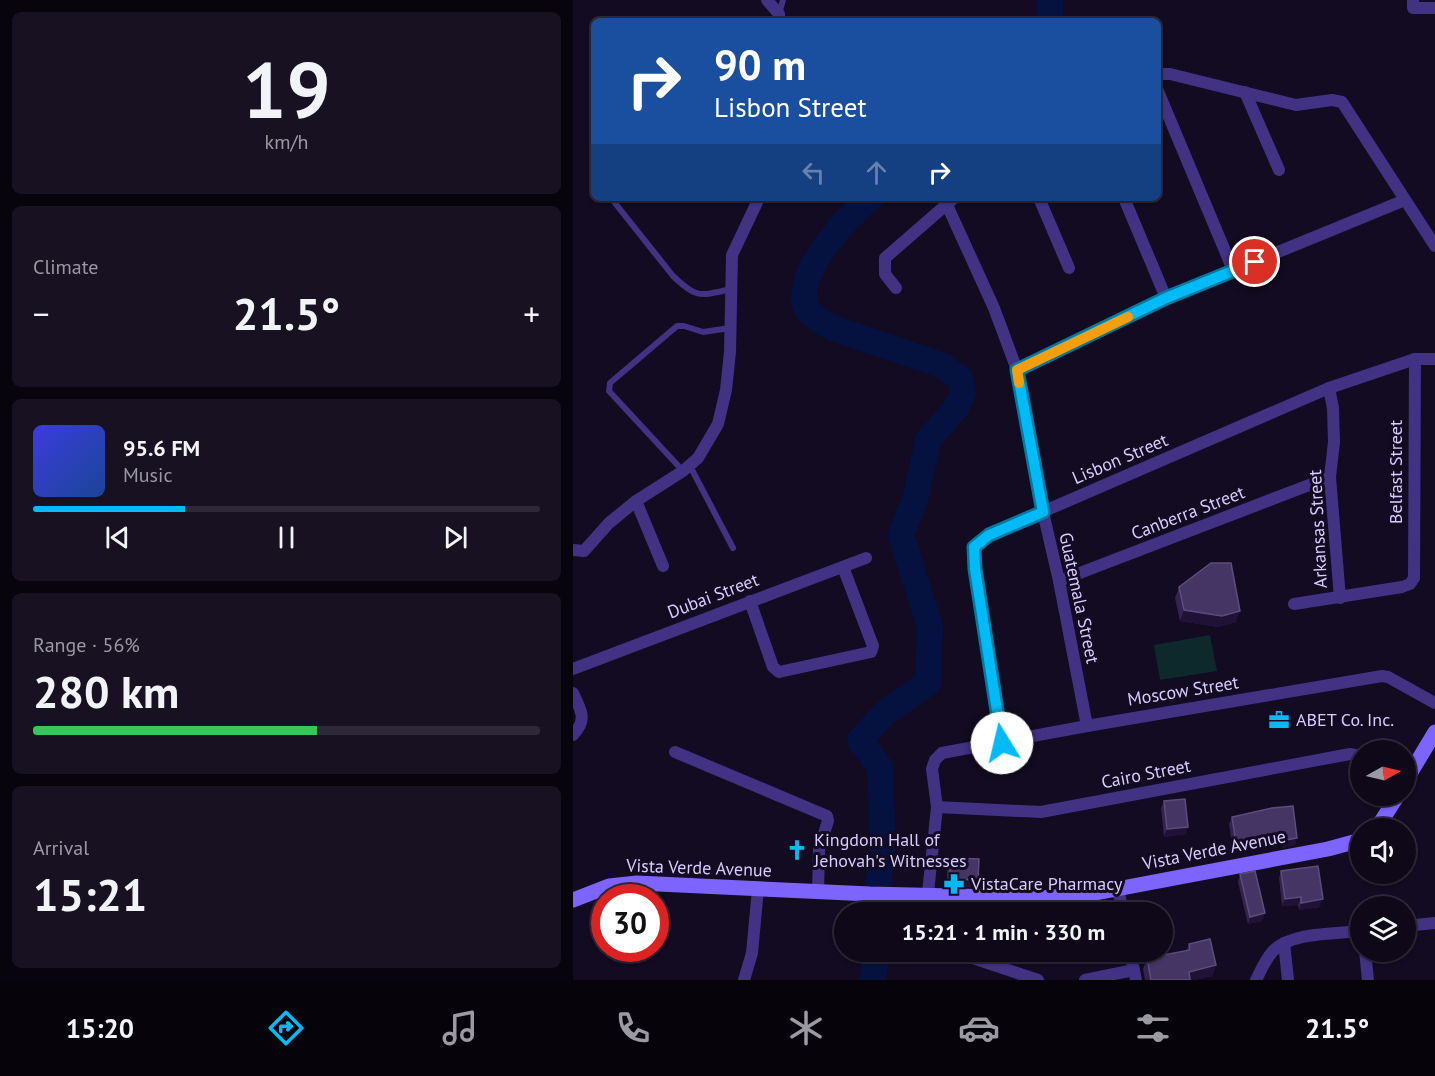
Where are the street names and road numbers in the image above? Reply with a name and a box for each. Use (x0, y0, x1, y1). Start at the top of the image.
street label: Belfast Street (1384, 420, 1407, 524)
street label: Lisbon Street (1069, 428, 1171, 489)
street label: Arkansas Street (1303, 469, 1332, 589)
street label: Canberra Street (1128, 480, 1248, 545)
street label: Guatemala Street (1054, 530, 1105, 665)
street label: Dubai Street (664, 568, 762, 623)
street label: Moscow Street (1126, 670, 1240, 711)
street label: Cairo Street (1099, 754, 1192, 793)
street label: Vista Verde Avenue (1139, 824, 1288, 875)
street label: Vista Verde Avenue (625, 853, 772, 882)

